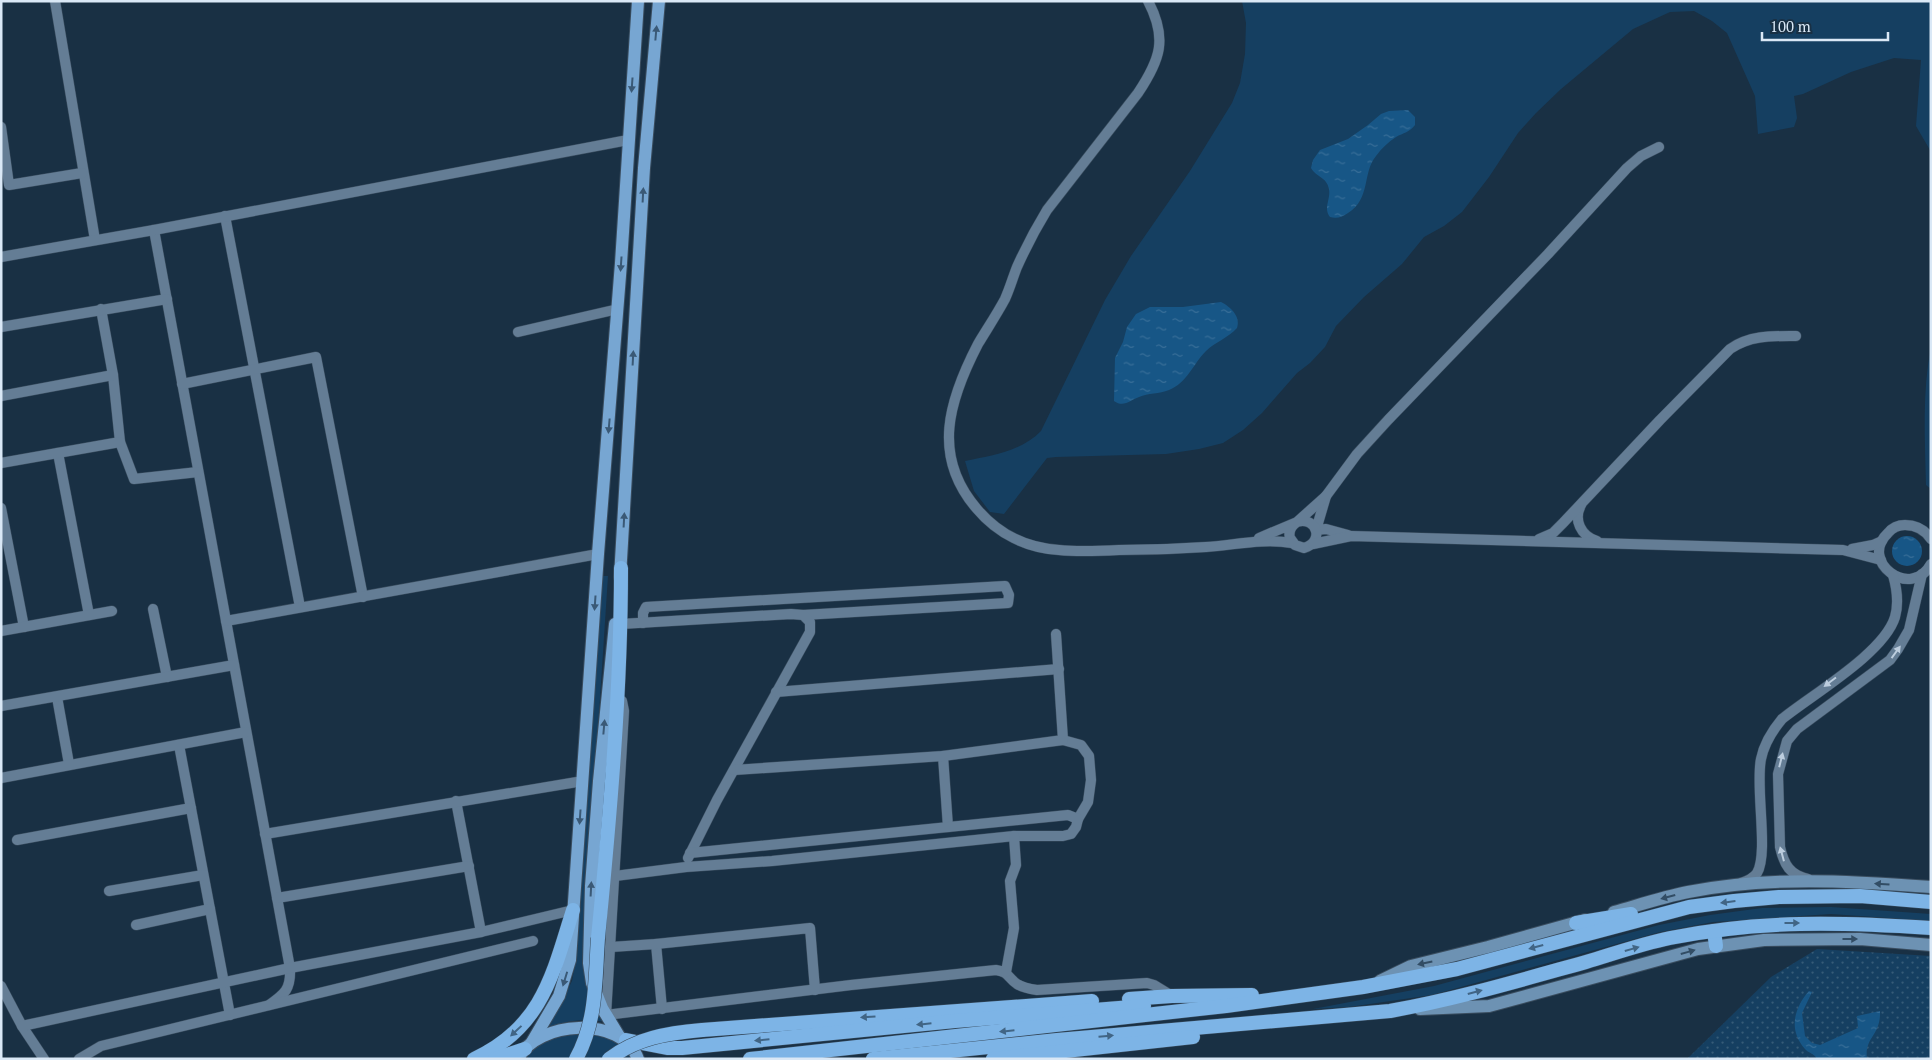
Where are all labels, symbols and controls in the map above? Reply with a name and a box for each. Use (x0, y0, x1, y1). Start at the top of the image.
scale bar (1762, 10, 1888, 42)
text: 100 m (1770, 16, 1811, 36)
one-way arrow (652, 25, 660, 41)
one-way arrow (627, 77, 635, 93)
one-way arrow (639, 187, 647, 203)
one-way arrow (617, 257, 625, 273)
one-way arrow (630, 349, 638, 365)
one-way arrow (604, 419, 612, 435)
one-way arrow (620, 512, 628, 528)
one-way arrow (591, 595, 599, 611)
one-way arrow (1891, 645, 1901, 659)
one-way arrow (1823, 677, 1837, 687)
one-way arrow (600, 719, 608, 735)
one-way arrow (1777, 753, 1785, 768)
one-way arrow (576, 810, 584, 826)
one-way arrow (1778, 847, 1786, 862)
one-way arrow (1874, 879, 1890, 887)
one-way arrow (588, 881, 596, 897)
one-way arrow (1661, 893, 1676, 901)
one-way arrow (1720, 898, 1736, 906)
one-way arrow (1784, 919, 1800, 927)
one-way arrow (1842, 935, 1858, 943)
one-way arrow (1528, 943, 1543, 951)
one-way arrow (1624, 944, 1639, 952)
one-way arrow (1681, 947, 1696, 955)
one-way arrow (1417, 959, 1433, 967)
one-way arrow (560, 972, 568, 987)
one-way arrow (1468, 988, 1483, 996)
one-way arrow (859, 1014, 875, 1022)
one-way arrow (916, 1020, 932, 1028)
one-way arrow (510, 1025, 522, 1037)
one-way arrow (999, 1027, 1015, 1035)
one-way arrow (1098, 1032, 1114, 1040)
one-way arrow (754, 1036, 770, 1044)

